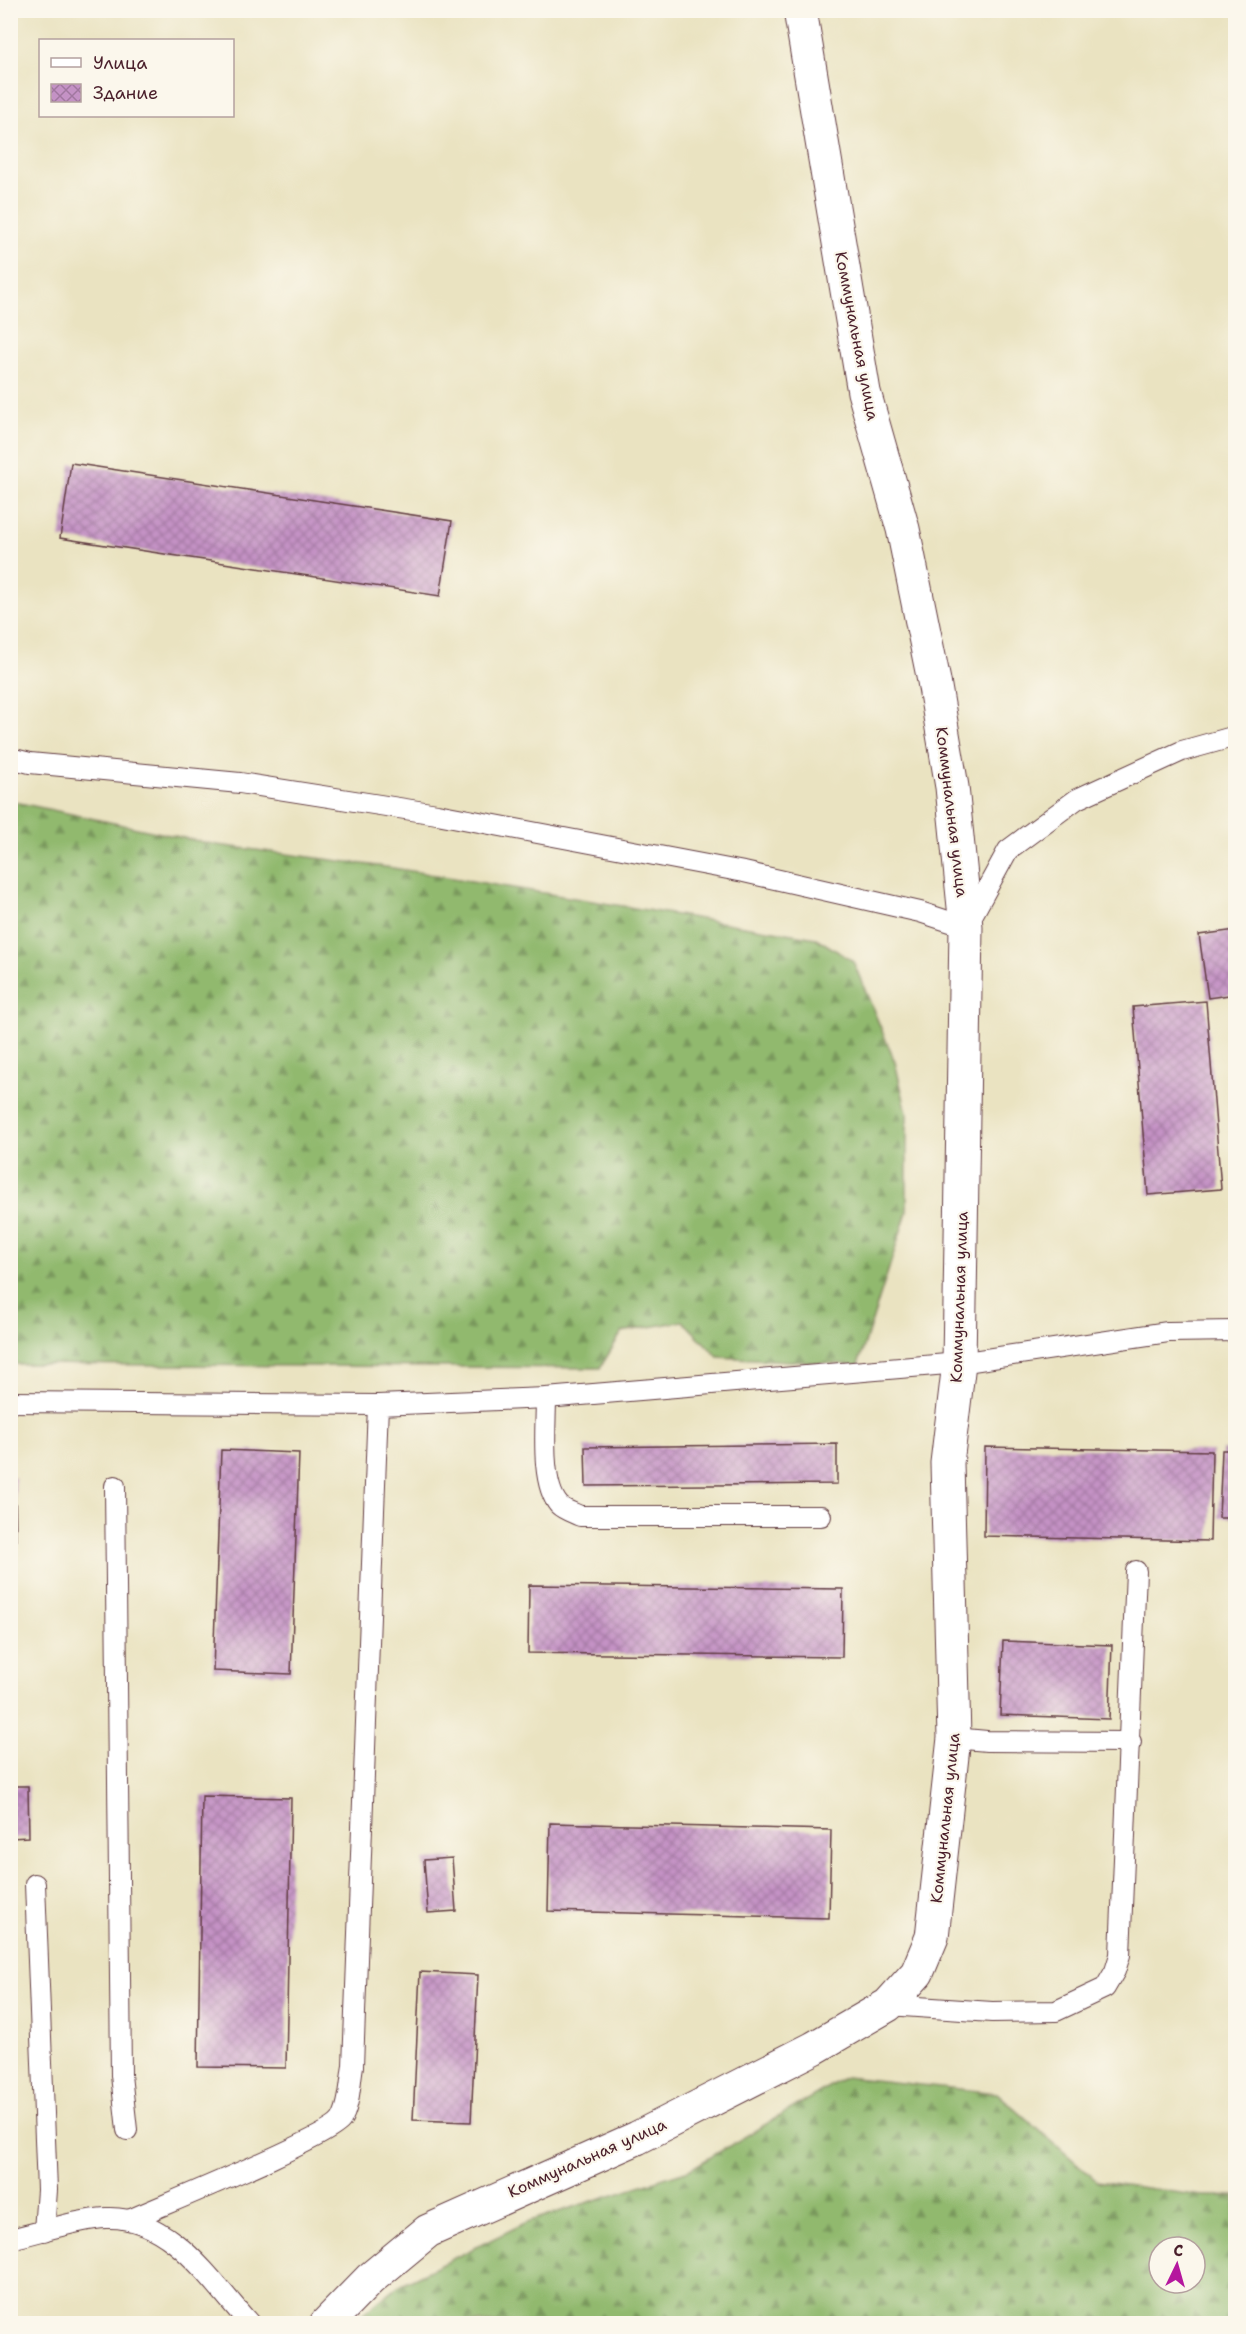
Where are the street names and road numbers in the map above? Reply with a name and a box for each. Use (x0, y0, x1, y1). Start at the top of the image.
street label: Коммунальная улица (830, 250, 884, 422)
street label: Коммунальная улица (931, 726, 973, 898)
street label: Коммунальная улица (946, 1211, 972, 1383)
street label: Коммунальная улица (926, 1732, 964, 1904)
street label: Коммунальная улица (504, 2114, 670, 2202)

